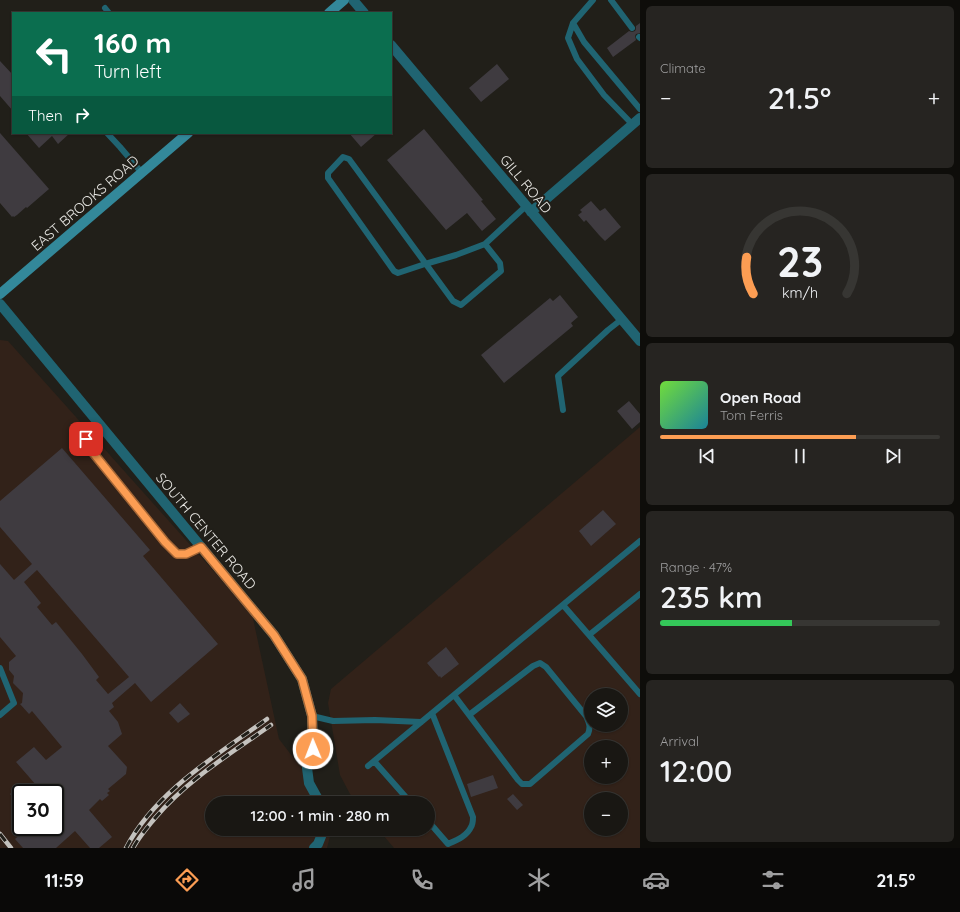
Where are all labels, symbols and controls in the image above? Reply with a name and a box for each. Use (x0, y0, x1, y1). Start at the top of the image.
text: 160 m (94, 25, 171, 60)
icon: left (28, 28, 80, 80)
text: Turn left (94, 60, 162, 83)
text: Climate (660, 60, 706, 76)
text: 21.5° (768, 79, 831, 117)
text: − (660, 84, 671, 112)
text: + (928, 84, 940, 112)
icon: right (71, 104, 93, 126)
text: Then (28, 106, 63, 125)
street label: EAST BROOKS ROAD (27, 151, 143, 255)
street label: GILL ROAD (496, 151, 556, 217)
text: 23 (777, 234, 823, 286)
text: km/h (782, 283, 818, 301)
text: Open Road (720, 388, 801, 407)
text: Tom Ferris (720, 407, 783, 423)
pin (69, 422, 103, 456)
icon: arrive (75, 428, 97, 450)
icon: previous (696, 445, 718, 467)
icon: pause (789, 445, 811, 467)
icon: next (882, 445, 904, 467)
street label: SOUTH CENTER ROAD (152, 469, 260, 593)
text: Range · 47% (660, 559, 732, 575)
text: 235 km (660, 578, 763, 616)
map controls (584, 688, 628, 836)
button: layers (584, 688, 628, 732)
position arrow (292, 728, 334, 770)
text: Arrival (660, 733, 699, 749)
button: + (584, 740, 628, 784)
text: 12:00 (660, 752, 732, 790)
speed limit sign: 30 (12, 784, 64, 836)
button: − (584, 792, 628, 836)
text: 12:00 · 1 min · 280 m (251, 806, 389, 825)
icon: directions (173, 866, 201, 894)
icon: music (290, 866, 318, 894)
icon: phone (408, 866, 436, 894)
icon: climate (525, 866, 553, 894)
icon: car (642, 866, 670, 894)
icon: filters (759, 866, 787, 894)
text: 11:59 (45, 869, 84, 892)
text: 21.5° (876, 869, 915, 892)

